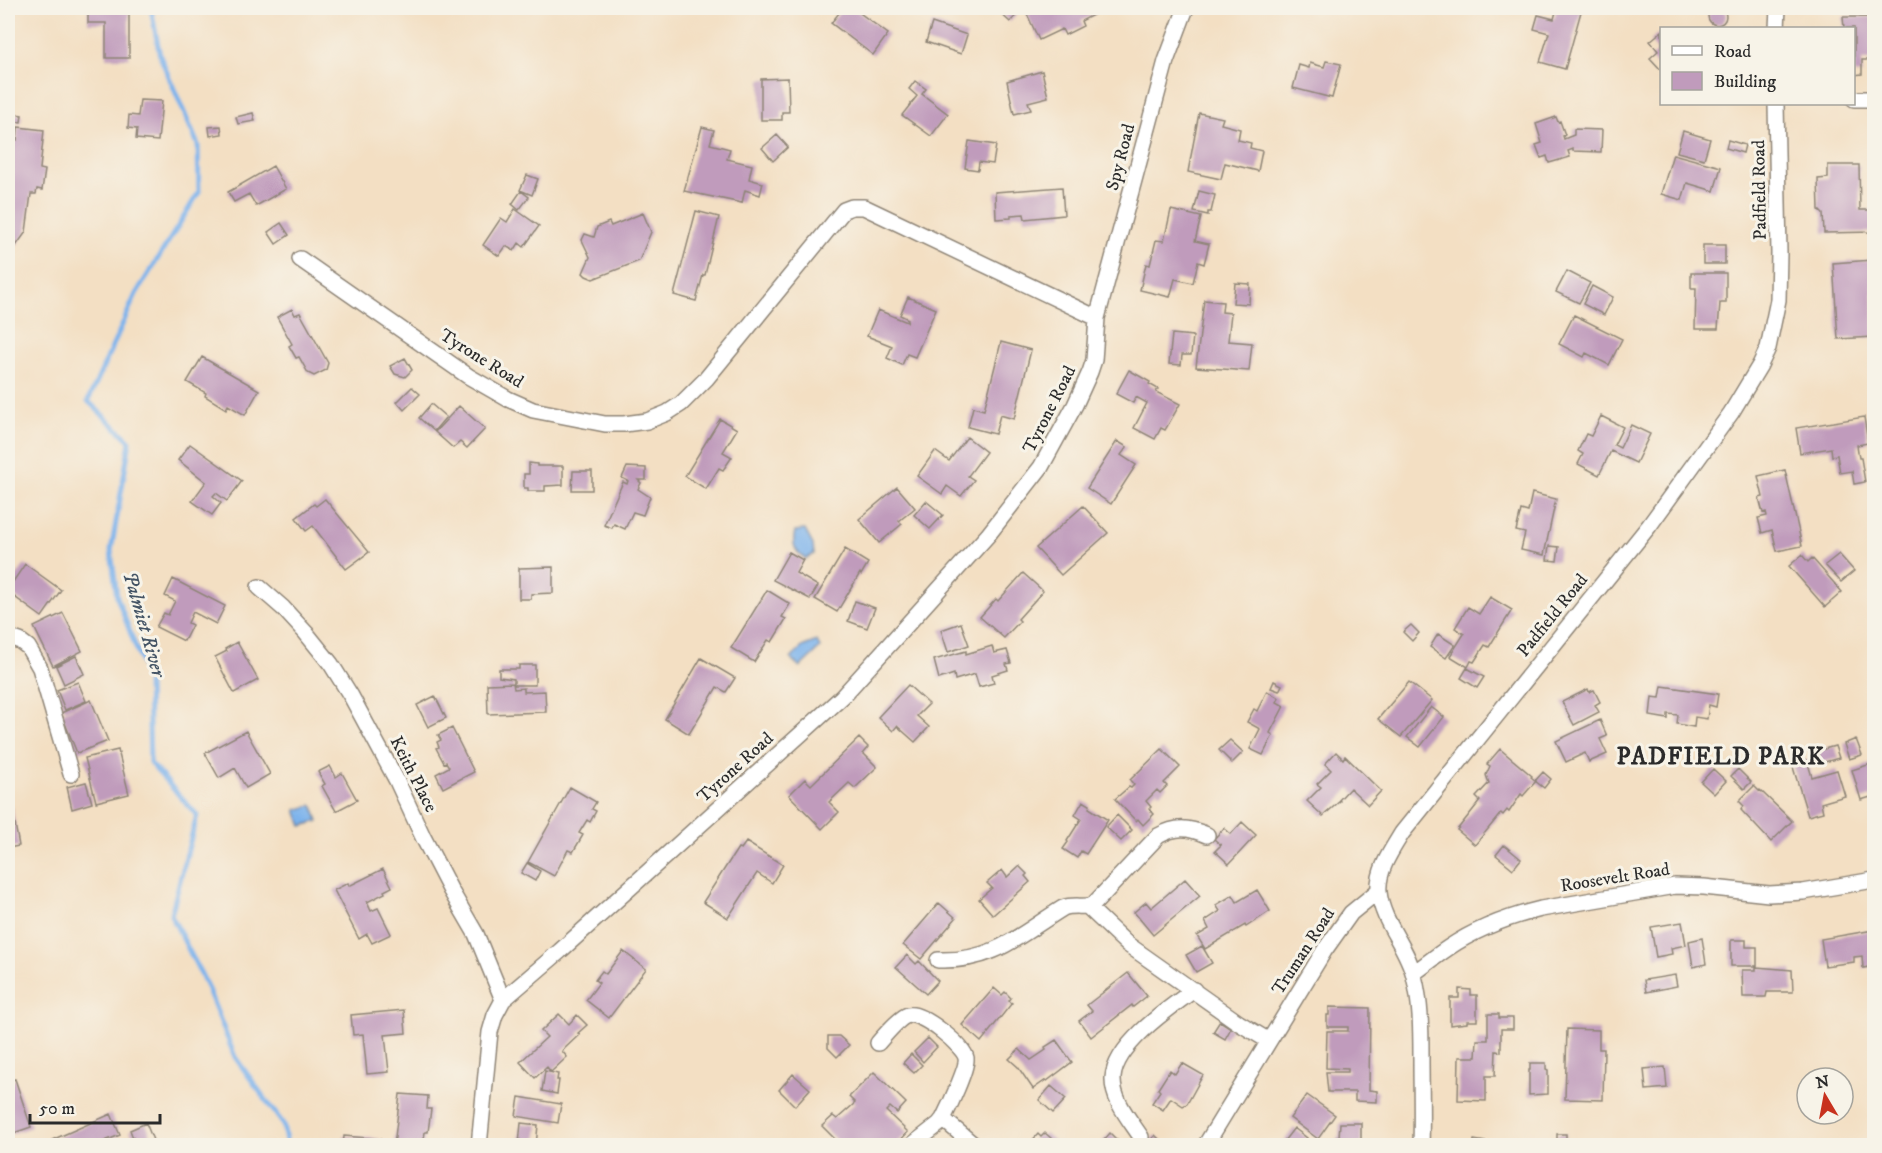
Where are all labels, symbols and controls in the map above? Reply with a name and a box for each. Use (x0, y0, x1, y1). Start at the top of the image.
legend (1660, 27, 1855, 105)
text: Road (1714, 41, 1751, 63)
text: Building (1714, 71, 1776, 93)
street label: Spy Road (1102, 121, 1140, 193)
street label: Padfield Road (1748, 140, 1772, 240)
street label: Tyrone Road (435, 324, 527, 393)
street label: Tyrone Road (1019, 362, 1081, 457)
water label: Palmiet River (117, 569, 171, 682)
street label: Padfield Road (1513, 570, 1593, 661)
street label: Tyrone Road (693, 728, 778, 808)
street label: Keith Place (385, 733, 442, 816)
district label: PADFIELD PARK (1616, 742, 1826, 772)
street label: Roosevelt Road (1559, 858, 1671, 897)
street label: Truman Road (1268, 904, 1340, 999)
north arrow (1795, 1066, 1855, 1126)
text: N (1814, 1071, 1831, 1093)
scale bar (30, 1087, 160, 1125)
text: 50 m (39, 1098, 75, 1120)

